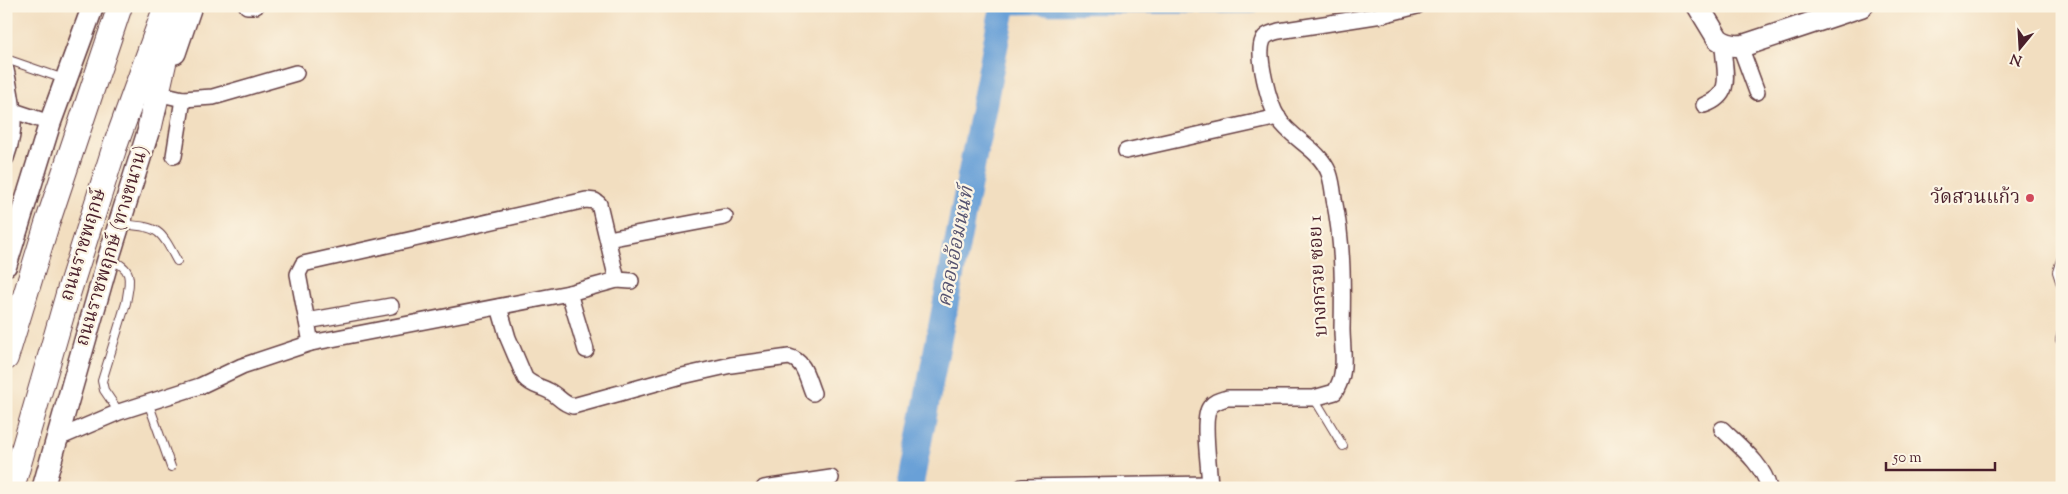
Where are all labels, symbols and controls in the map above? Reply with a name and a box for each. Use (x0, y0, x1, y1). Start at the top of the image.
north arrow (1996, 22, 2046, 72)
text: N (2008, 47, 2025, 70)
street label: ถนนราชพฤกษ์ (ทางขนาน) (70, 142, 156, 350)
water label: คลองอ้อมนนท์ (931, 181, 984, 310)
street label: ถนนราชพฤกษ์ (54, 185, 114, 305)
place label: วัดสวนแก้ว (1930, 185, 2020, 212)
marker: วัดสวนแก้ว (2024, 192, 2036, 204)
street label: บางกรวย ซอย 1 (1302, 214, 1336, 337)
scale bar (1886, 439, 1994, 471)
text: 50 m (1892, 448, 1922, 469)

